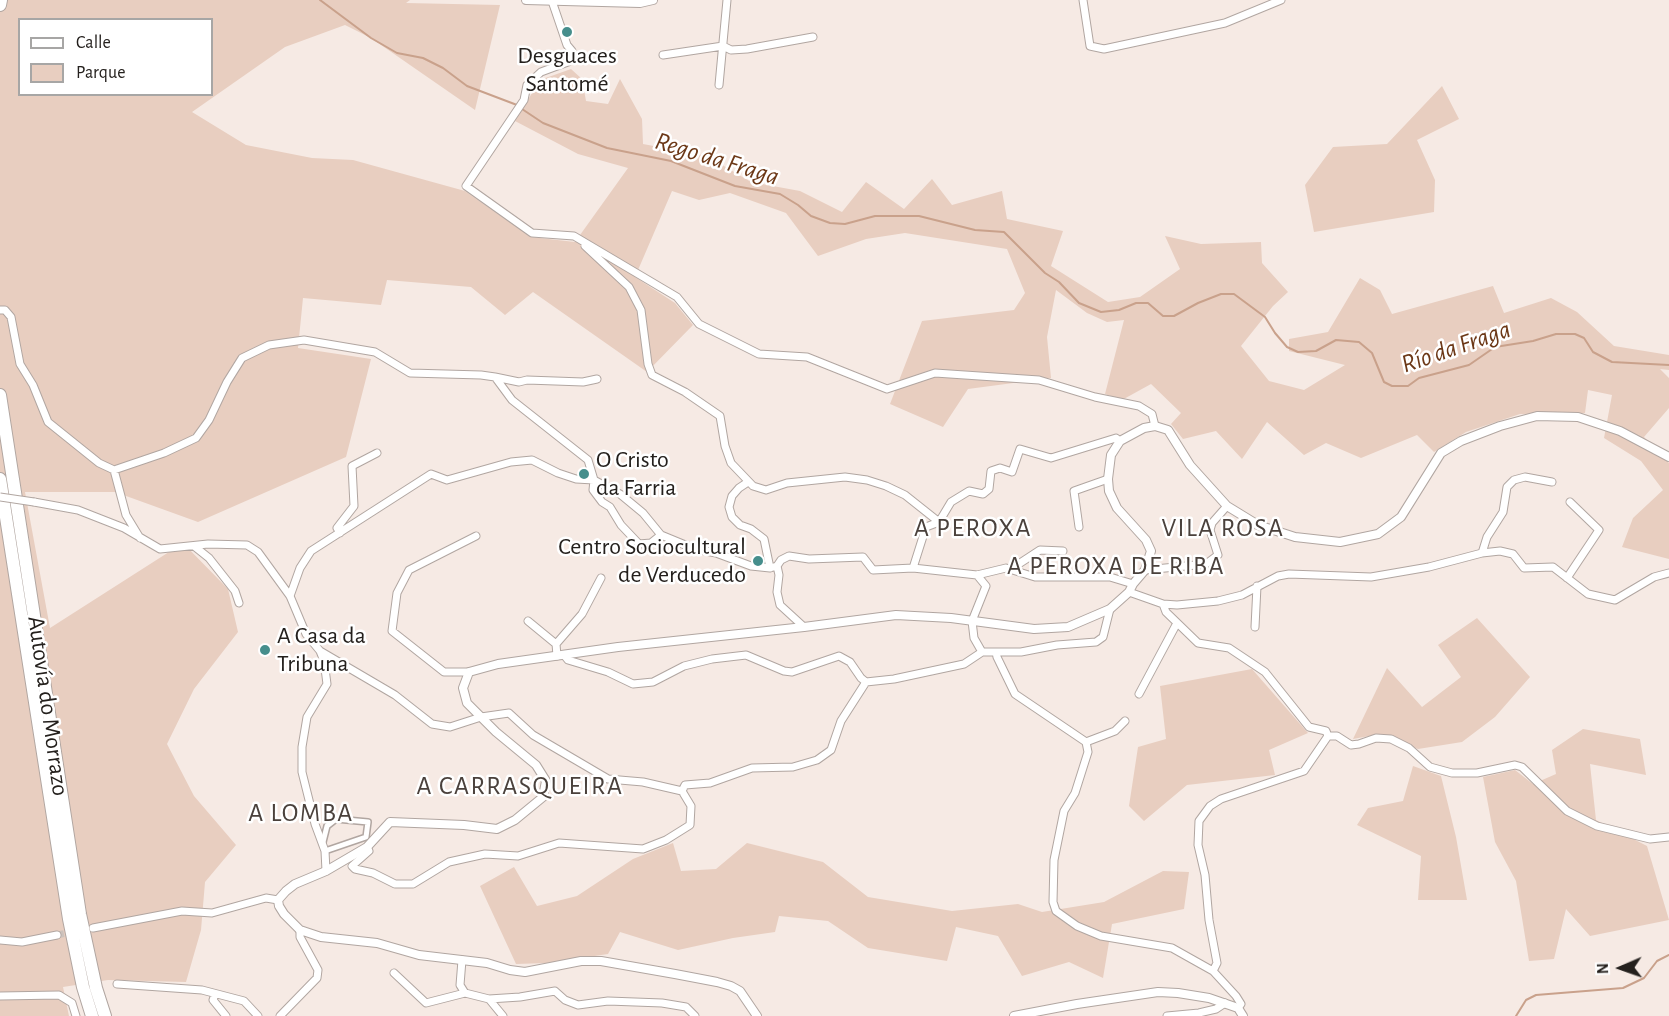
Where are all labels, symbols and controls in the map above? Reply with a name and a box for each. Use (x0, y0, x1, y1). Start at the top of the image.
legend (18, 18, 213, 96)
marker: Desguaces Santomé (560, 25, 574, 39)
text: Calle (76, 34, 111, 52)
place label: Desguaces Santomé (517, 42, 617, 98)
text: Parque (76, 64, 125, 82)
water label: Rego da Fraga (651, 125, 783, 193)
water label: Río da Fraga (1397, 314, 1515, 380)
place label: O Cristo da Farria (596, 446, 676, 502)
marker: O Cristo da Farria (577, 467, 591, 481)
district label: A PEROXA (914, 512, 1032, 544)
district label: VILA ROSA (1161, 512, 1285, 544)
place label: Centro Sociocultural de Verducedo (558, 533, 746, 589)
district label: A PEROXA DE RIBA (1007, 550, 1225, 582)
marker: Centro Sociocultural de Verducedo (751, 554, 765, 568)
street label: Autovía do Morrazo (21, 614, 75, 798)
place label: A Casa da Tribuna (277, 622, 366, 678)
marker: A Casa da Tribuna (258, 643, 272, 657)
district label: A CARRASQUEIRA (417, 770, 623, 802)
district label: A LOMBA (248, 797, 354, 829)
north arrow (1591, 938, 1651, 998)
text: N (1595, 963, 1611, 974)

